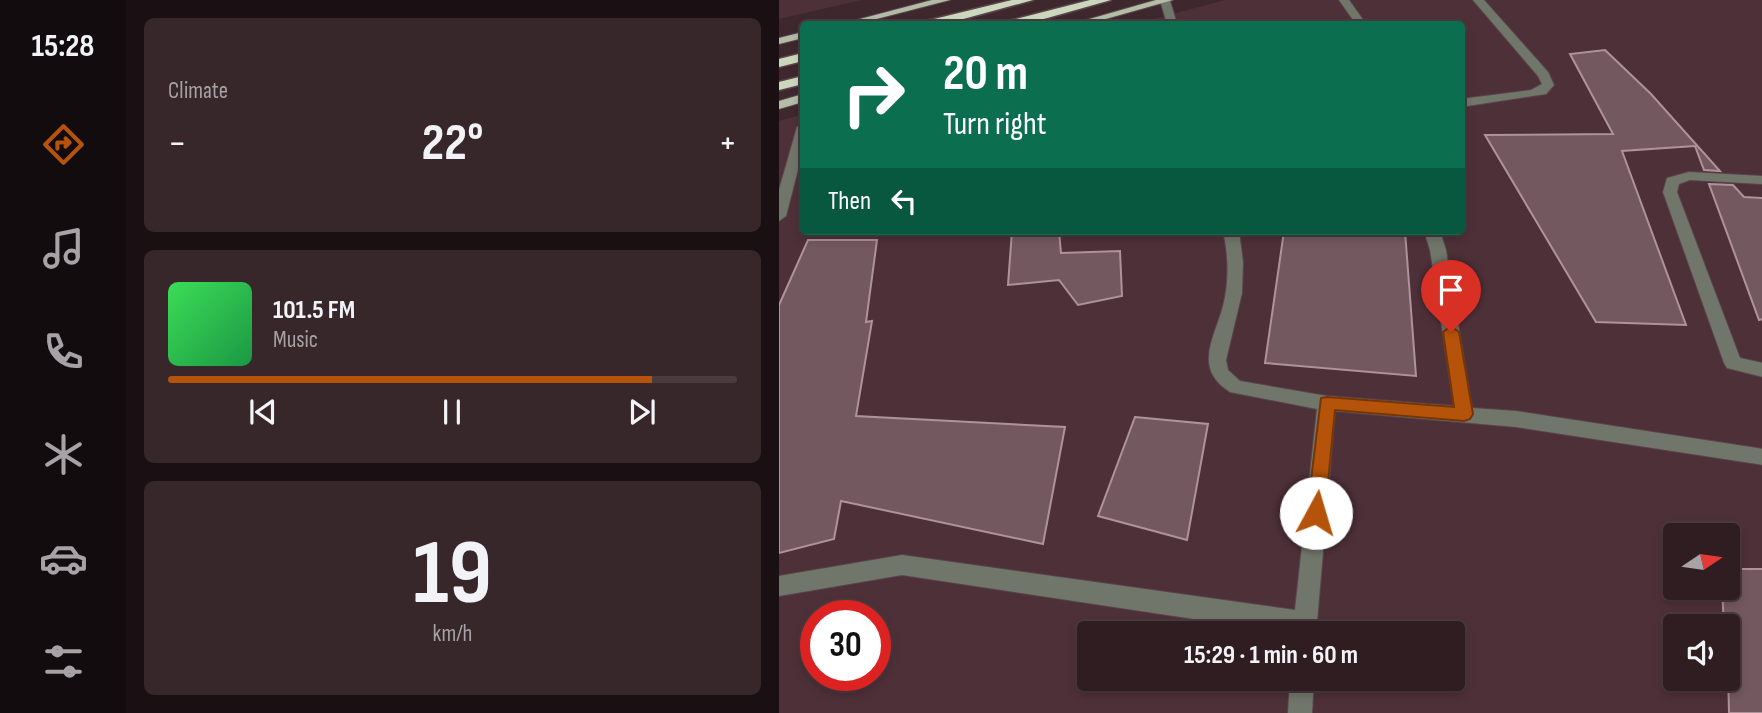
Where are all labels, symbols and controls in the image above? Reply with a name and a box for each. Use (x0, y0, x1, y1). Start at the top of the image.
text: 15:28 (32, 27, 94, 66)
text: 20 m (943, 45, 1028, 104)
icon: right (828, 49, 919, 140)
text: Climate (168, 77, 228, 105)
text: Turn right (943, 105, 1047, 144)
text: 22° (421, 112, 484, 175)
icon: directions (39, 120, 88, 169)
text: − (168, 121, 187, 166)
text: + (718, 121, 737, 166)
icon: left (885, 182, 923, 220)
text: Then (828, 186, 871, 217)
icon: music (39, 224, 88, 273)
pin (1421, 260, 1481, 332)
icon: arrive (1432, 271, 1470, 309)
text: 101.5 FM (273, 295, 355, 326)
text: Music (273, 326, 318, 354)
icon: phone (39, 327, 88, 376)
icon: previous (244, 393, 282, 431)
icon: pause (433, 393, 471, 431)
icon: next (623, 393, 661, 431)
icon: climate (39, 430, 88, 479)
position arrow (1279, 476, 1353, 550)
text: 19 (413, 520, 492, 629)
north arrow (1663, 523, 1740, 600)
map controls (1663, 523, 1740, 691)
icon: car (39, 534, 88, 583)
speed limit sign: 30 (800, 600, 891, 691)
button: sound (1663, 614, 1740, 691)
text: km/h (433, 620, 472, 648)
icon: filters (39, 637, 88, 686)
text: 15:29 · 1 min · 60 m (1184, 640, 1358, 671)

